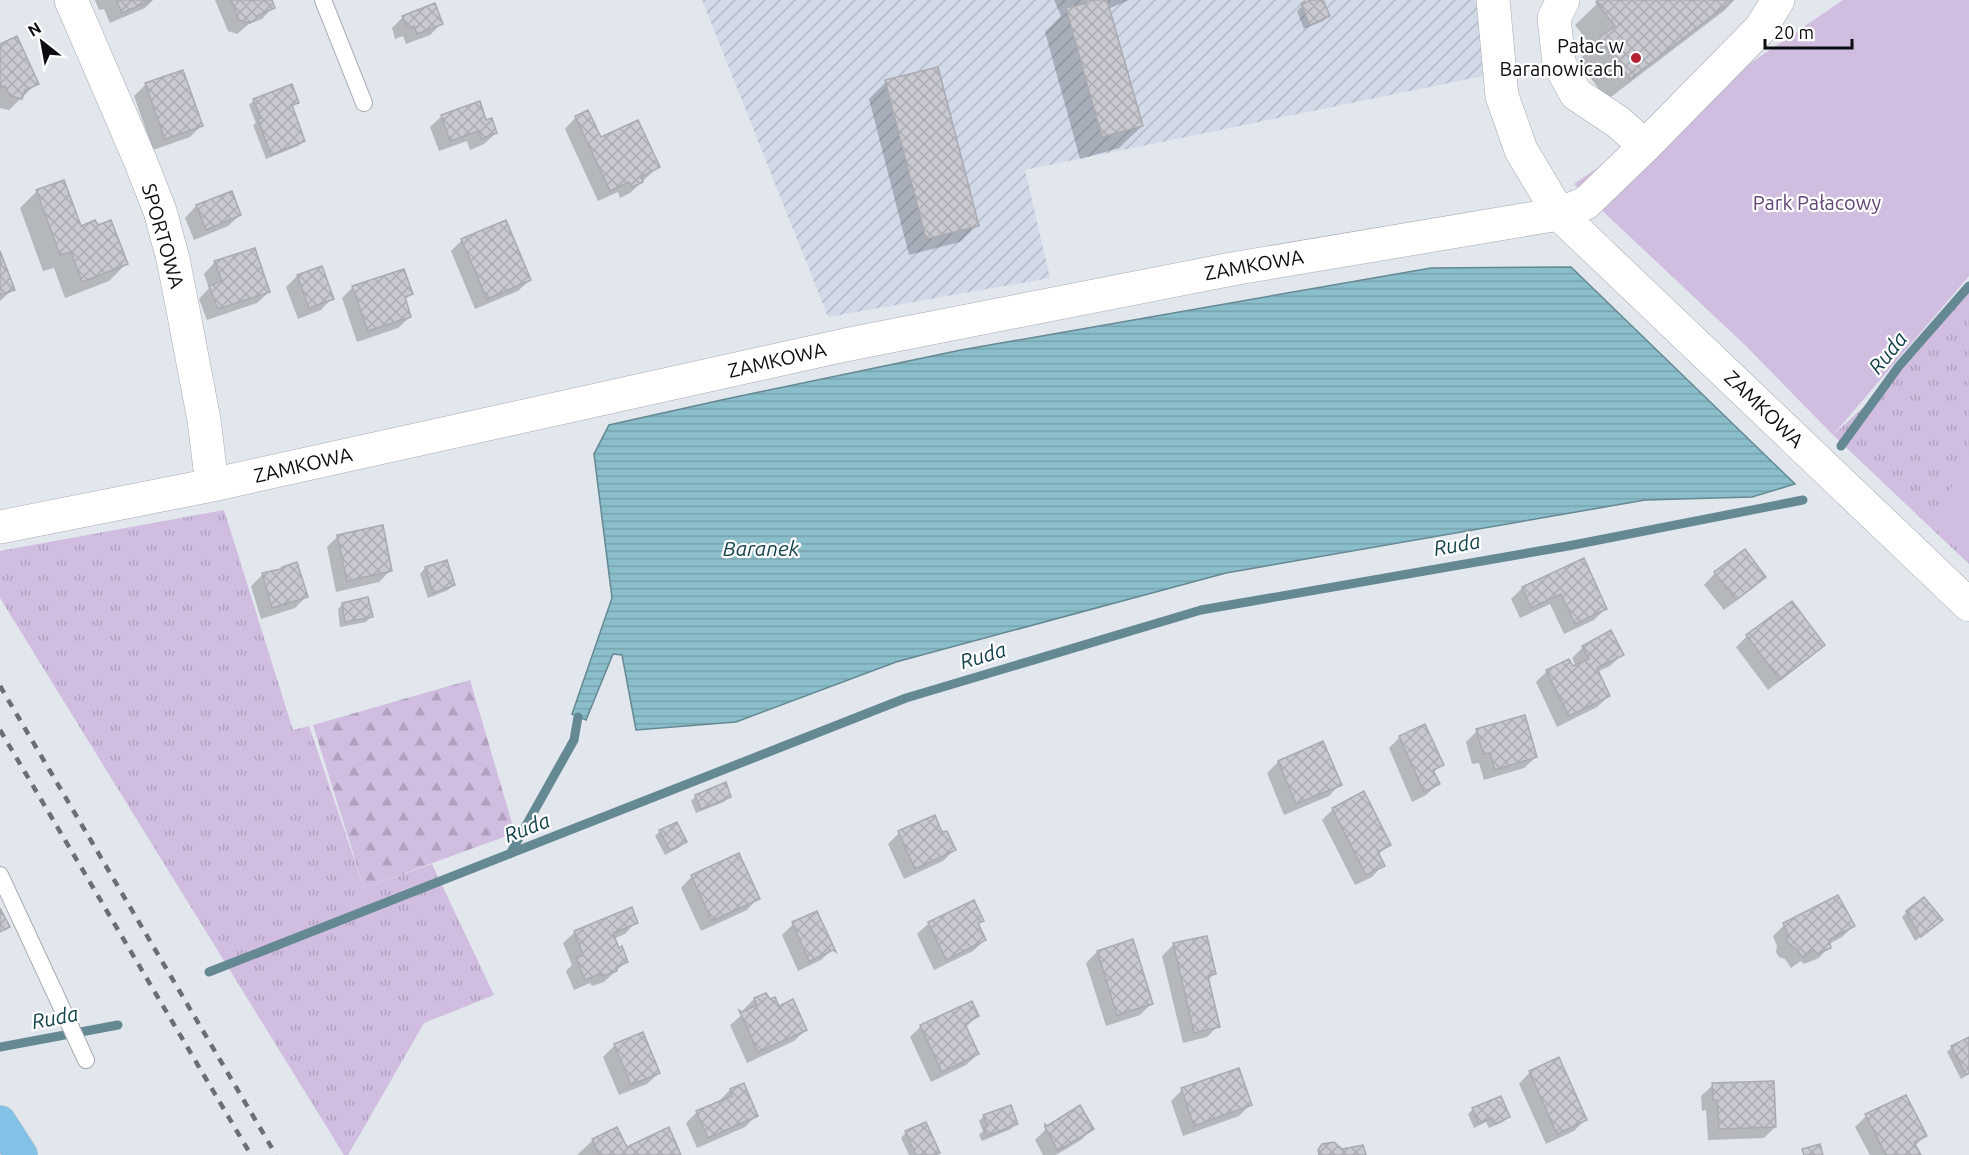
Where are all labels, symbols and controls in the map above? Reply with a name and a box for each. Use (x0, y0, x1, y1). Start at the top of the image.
north arrow (12, 12, 72, 72)
scale bar (1765, 12, 1852, 50)
text: N (25, 18, 44, 40)
text: 20 m (1774, 22, 1814, 42)
place label: Pałac w Baranowicach (1499, 34, 1624, 80)
marker: Pałac w Baranowicach (1629, 51, 1643, 65)
street label: SPORTOWA (138, 181, 189, 291)
park label: Park Pałacowy (1753, 191, 1882, 214)
street label: ZAMKOWA (1202, 244, 1305, 285)
water label: Ruda (1863, 327, 1911, 378)
street label: ZAMKOWA (725, 337, 828, 382)
street label: ZAMKOWA (1720, 365, 1808, 452)
street label: ZAMKOWA (251, 442, 354, 487)
water label: Ruda (1432, 528, 1482, 560)
water label: Baranek (723, 536, 800, 560)
water label: Ruda (957, 637, 1009, 673)
water label: Ruda (500, 807, 553, 847)
water label: Ruda (29, 1001, 80, 1033)

